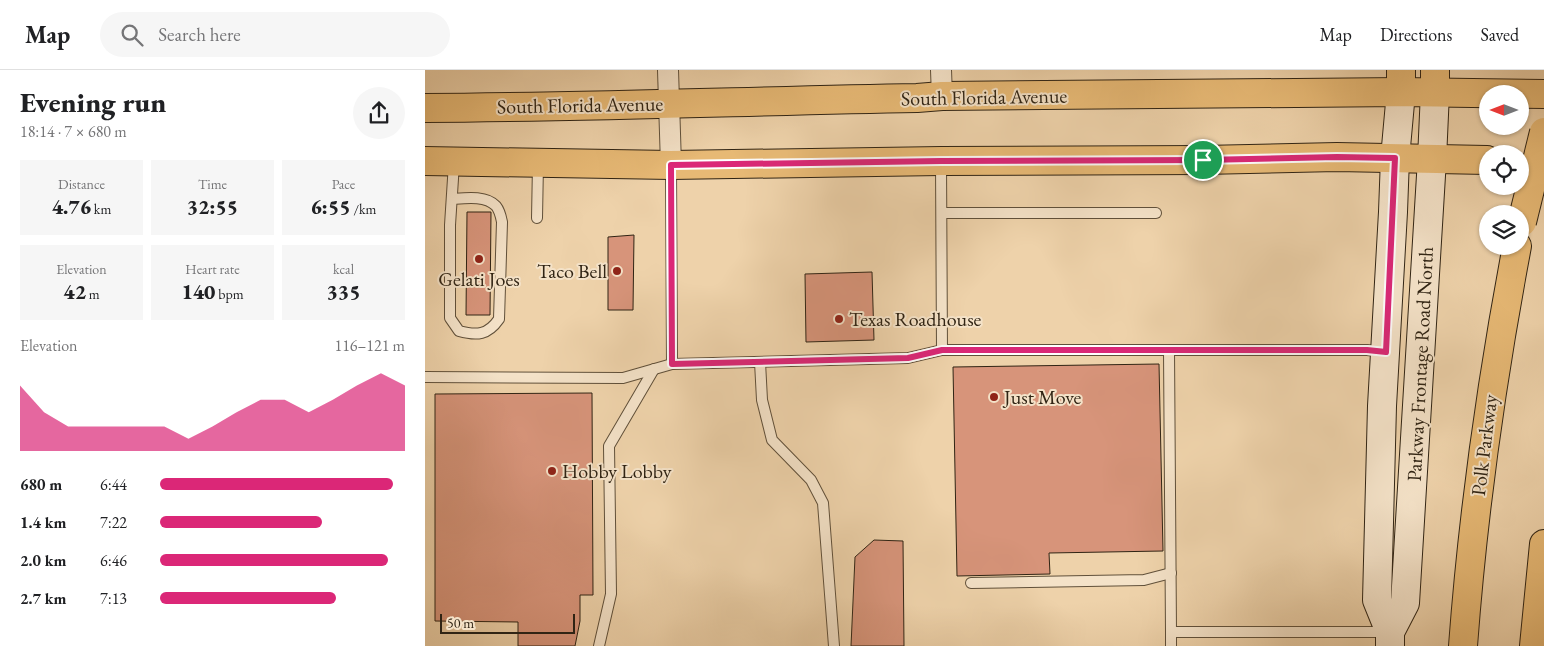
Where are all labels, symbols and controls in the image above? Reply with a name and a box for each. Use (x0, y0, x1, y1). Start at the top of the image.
search box (100, 12, 450, 57)
text: Map (25, 19, 70, 50)
icon: search (118, 21, 146, 49)
text: Search here (158, 22, 241, 47)
text: Map (1320, 23, 1352, 46)
text: Directions (1380, 23, 1452, 46)
text: Saved (1480, 23, 1519, 46)
street label: South Florida Avenue (901, 83, 1068, 111)
text: Evening run (20, 84, 166, 120)
north arrow (1479, 85, 1529, 135)
map controls (1479, 85, 1529, 255)
button: share (353, 87, 405, 139)
street label: South Florida Avenue (497, 91, 664, 119)
text: 18:14 · 7 × 680 m (20, 121, 127, 142)
pin (1182, 139, 1224, 181)
button: locate (1479, 145, 1529, 195)
icon: arrive (1189, 146, 1217, 174)
text: Distance (58, 175, 105, 193)
text: Time (198, 175, 227, 193)
text: Pace (332, 175, 355, 193)
text: 4.76 (52, 193, 91, 220)
text: 32:55 (187, 193, 238, 220)
text: 6:55 (311, 193, 351, 220)
text: km (91, 200, 111, 218)
text: /km (351, 200, 376, 218)
button: layers (1479, 205, 1529, 255)
street label: Parkway Frontage Road North (1401, 246, 1439, 482)
marker: Gelati Joes (473, 253, 485, 265)
place label: Taco Bell (537, 258, 607, 284)
text: Elevation (56, 260, 107, 278)
text: Heart rate (185, 260, 240, 278)
text: kcal (333, 260, 354, 278)
marker: Taco Bell (611, 265, 623, 277)
place label: Gelati Joes (438, 266, 520, 292)
text: 42 (63, 278, 86, 305)
text: 140 (181, 278, 215, 305)
text: 335 (326, 278, 361, 305)
text: m (86, 285, 100, 303)
text: bpm (215, 285, 244, 303)
place label: Texas Roadhouse (849, 306, 982, 332)
marker: Texas Roadhouse (833, 313, 845, 325)
text: Elevation (20, 335, 78, 356)
text: 116–121 m (334, 335, 405, 356)
place label: Just Move (1002, 384, 1082, 410)
marker: Just Move (988, 391, 1000, 403)
street label: Polk Parkway (1465, 393, 1503, 497)
place label: Hobby Lobby (562, 458, 672, 484)
marker: Hobby Lobby (546, 465, 558, 477)
text: 680 m (20, 474, 62, 495)
text: 6:44 (100, 474, 127, 495)
text: 1.4 km (20, 512, 66, 533)
text: 7:22 (100, 512, 127, 533)
text: 2.0 km (20, 550, 66, 571)
text: 6:46 (100, 550, 127, 571)
text: 2.7 km (20, 588, 66, 609)
text: 7:13 (100, 588, 127, 609)
scale bar (440, 611, 575, 634)
text: 50 m (447, 614, 474, 632)

